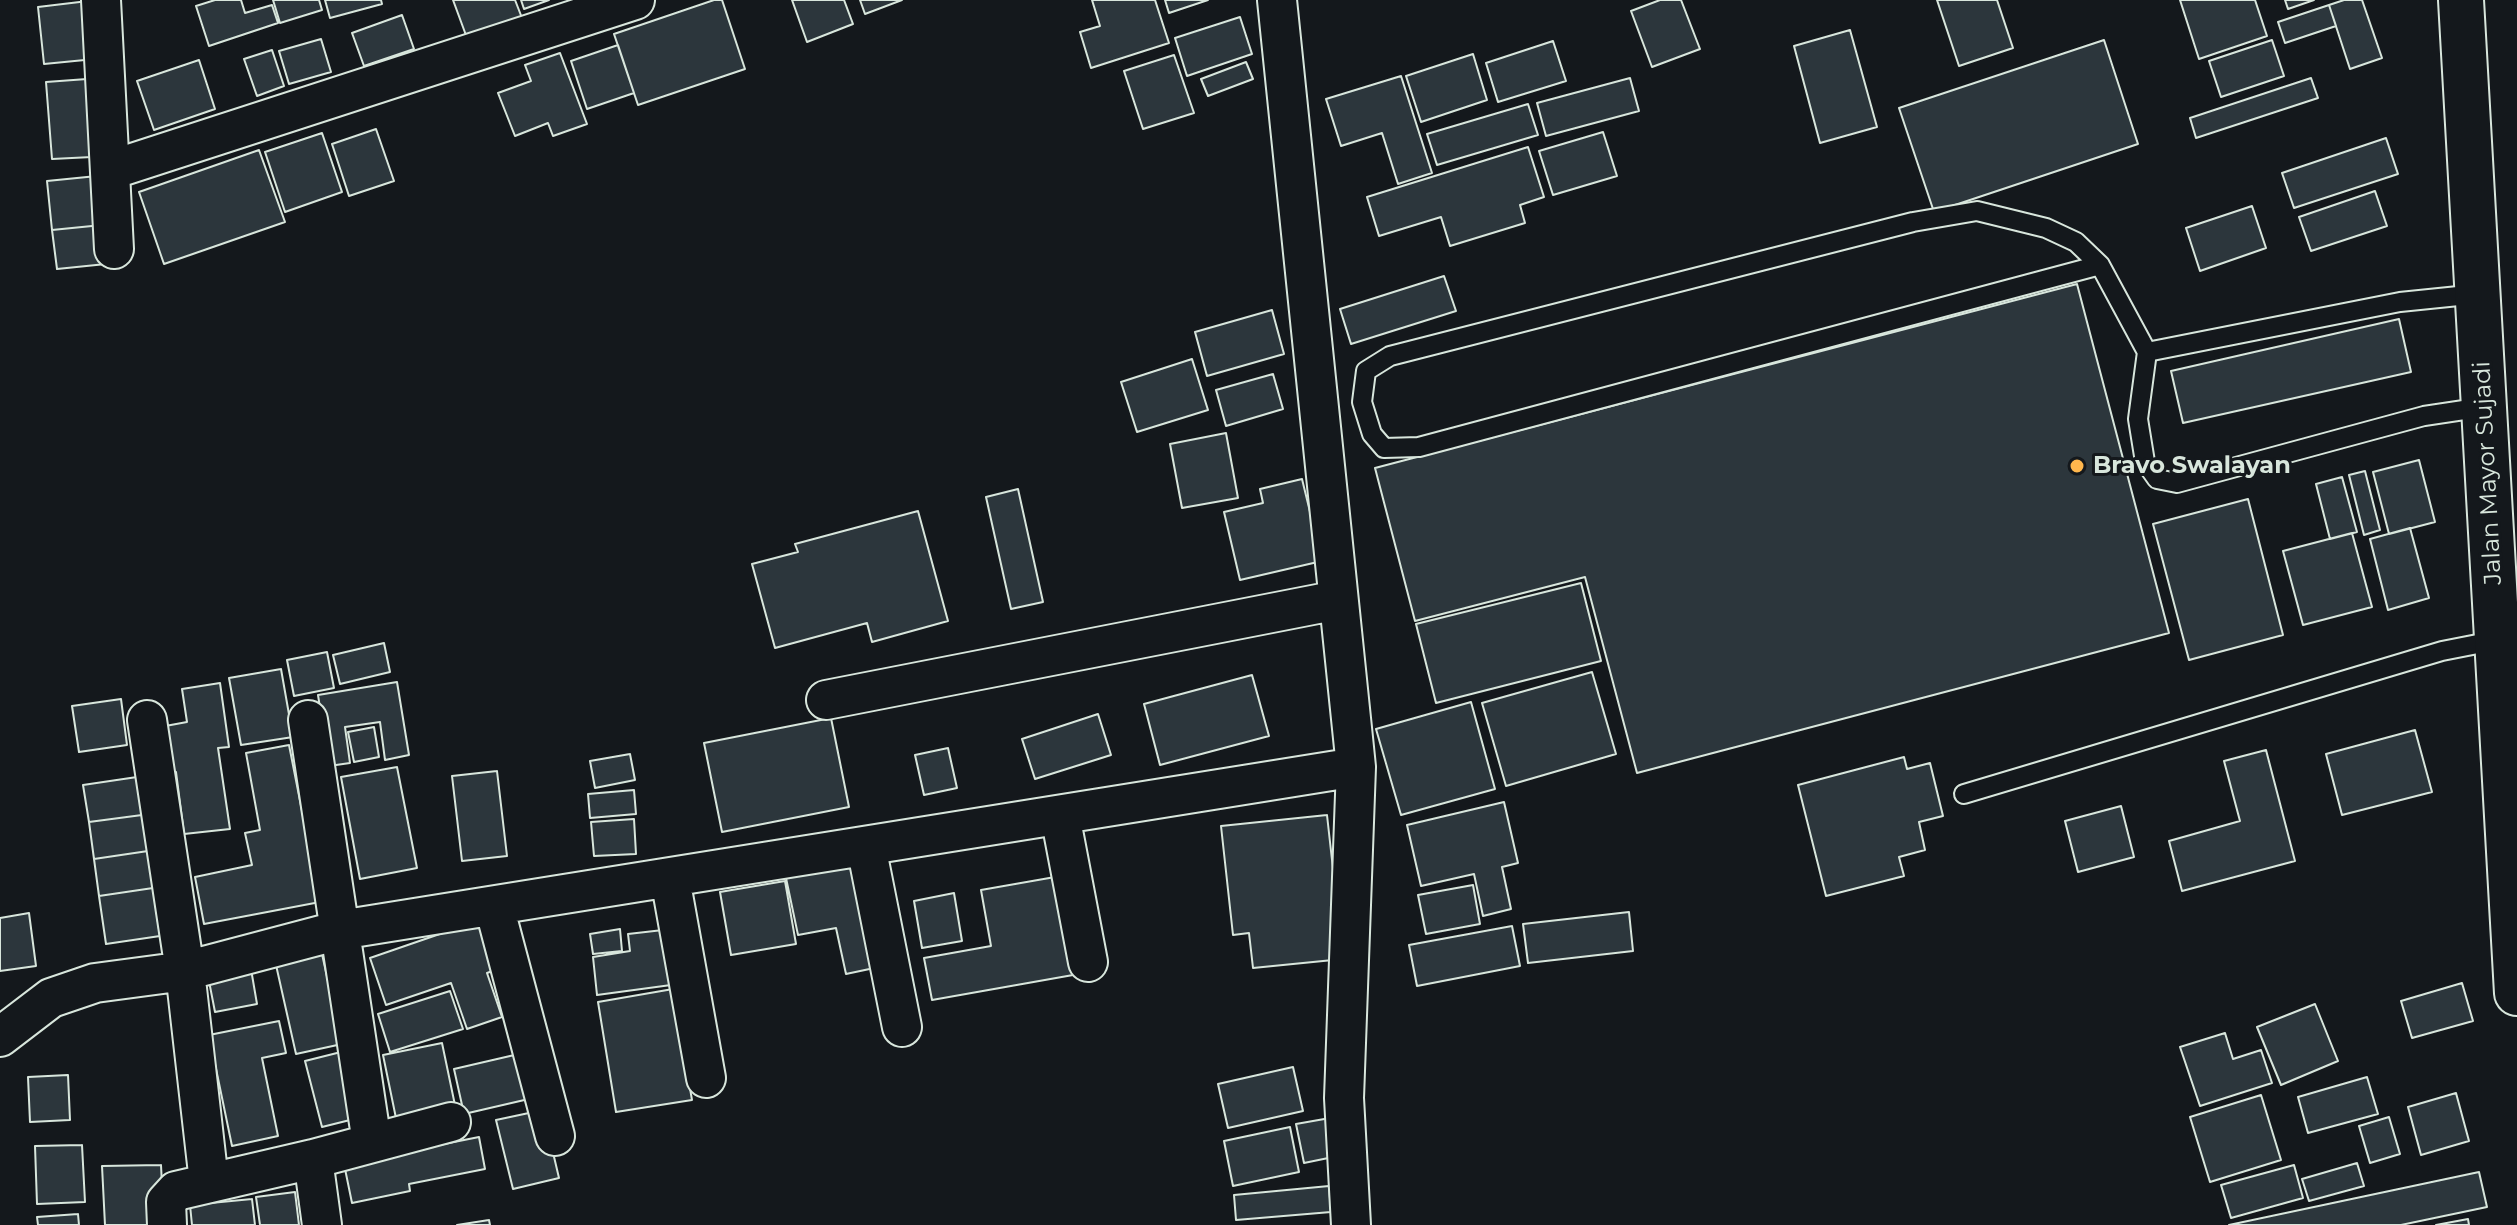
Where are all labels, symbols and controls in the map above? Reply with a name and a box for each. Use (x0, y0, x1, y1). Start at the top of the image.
street label: Jalan Mayor Sujadi (2468, 360, 2508, 586)
place label: Bravo Swalayan (2093, 452, 2291, 480)
marker: Bravo Swalayan (2068, 457, 2086, 475)

